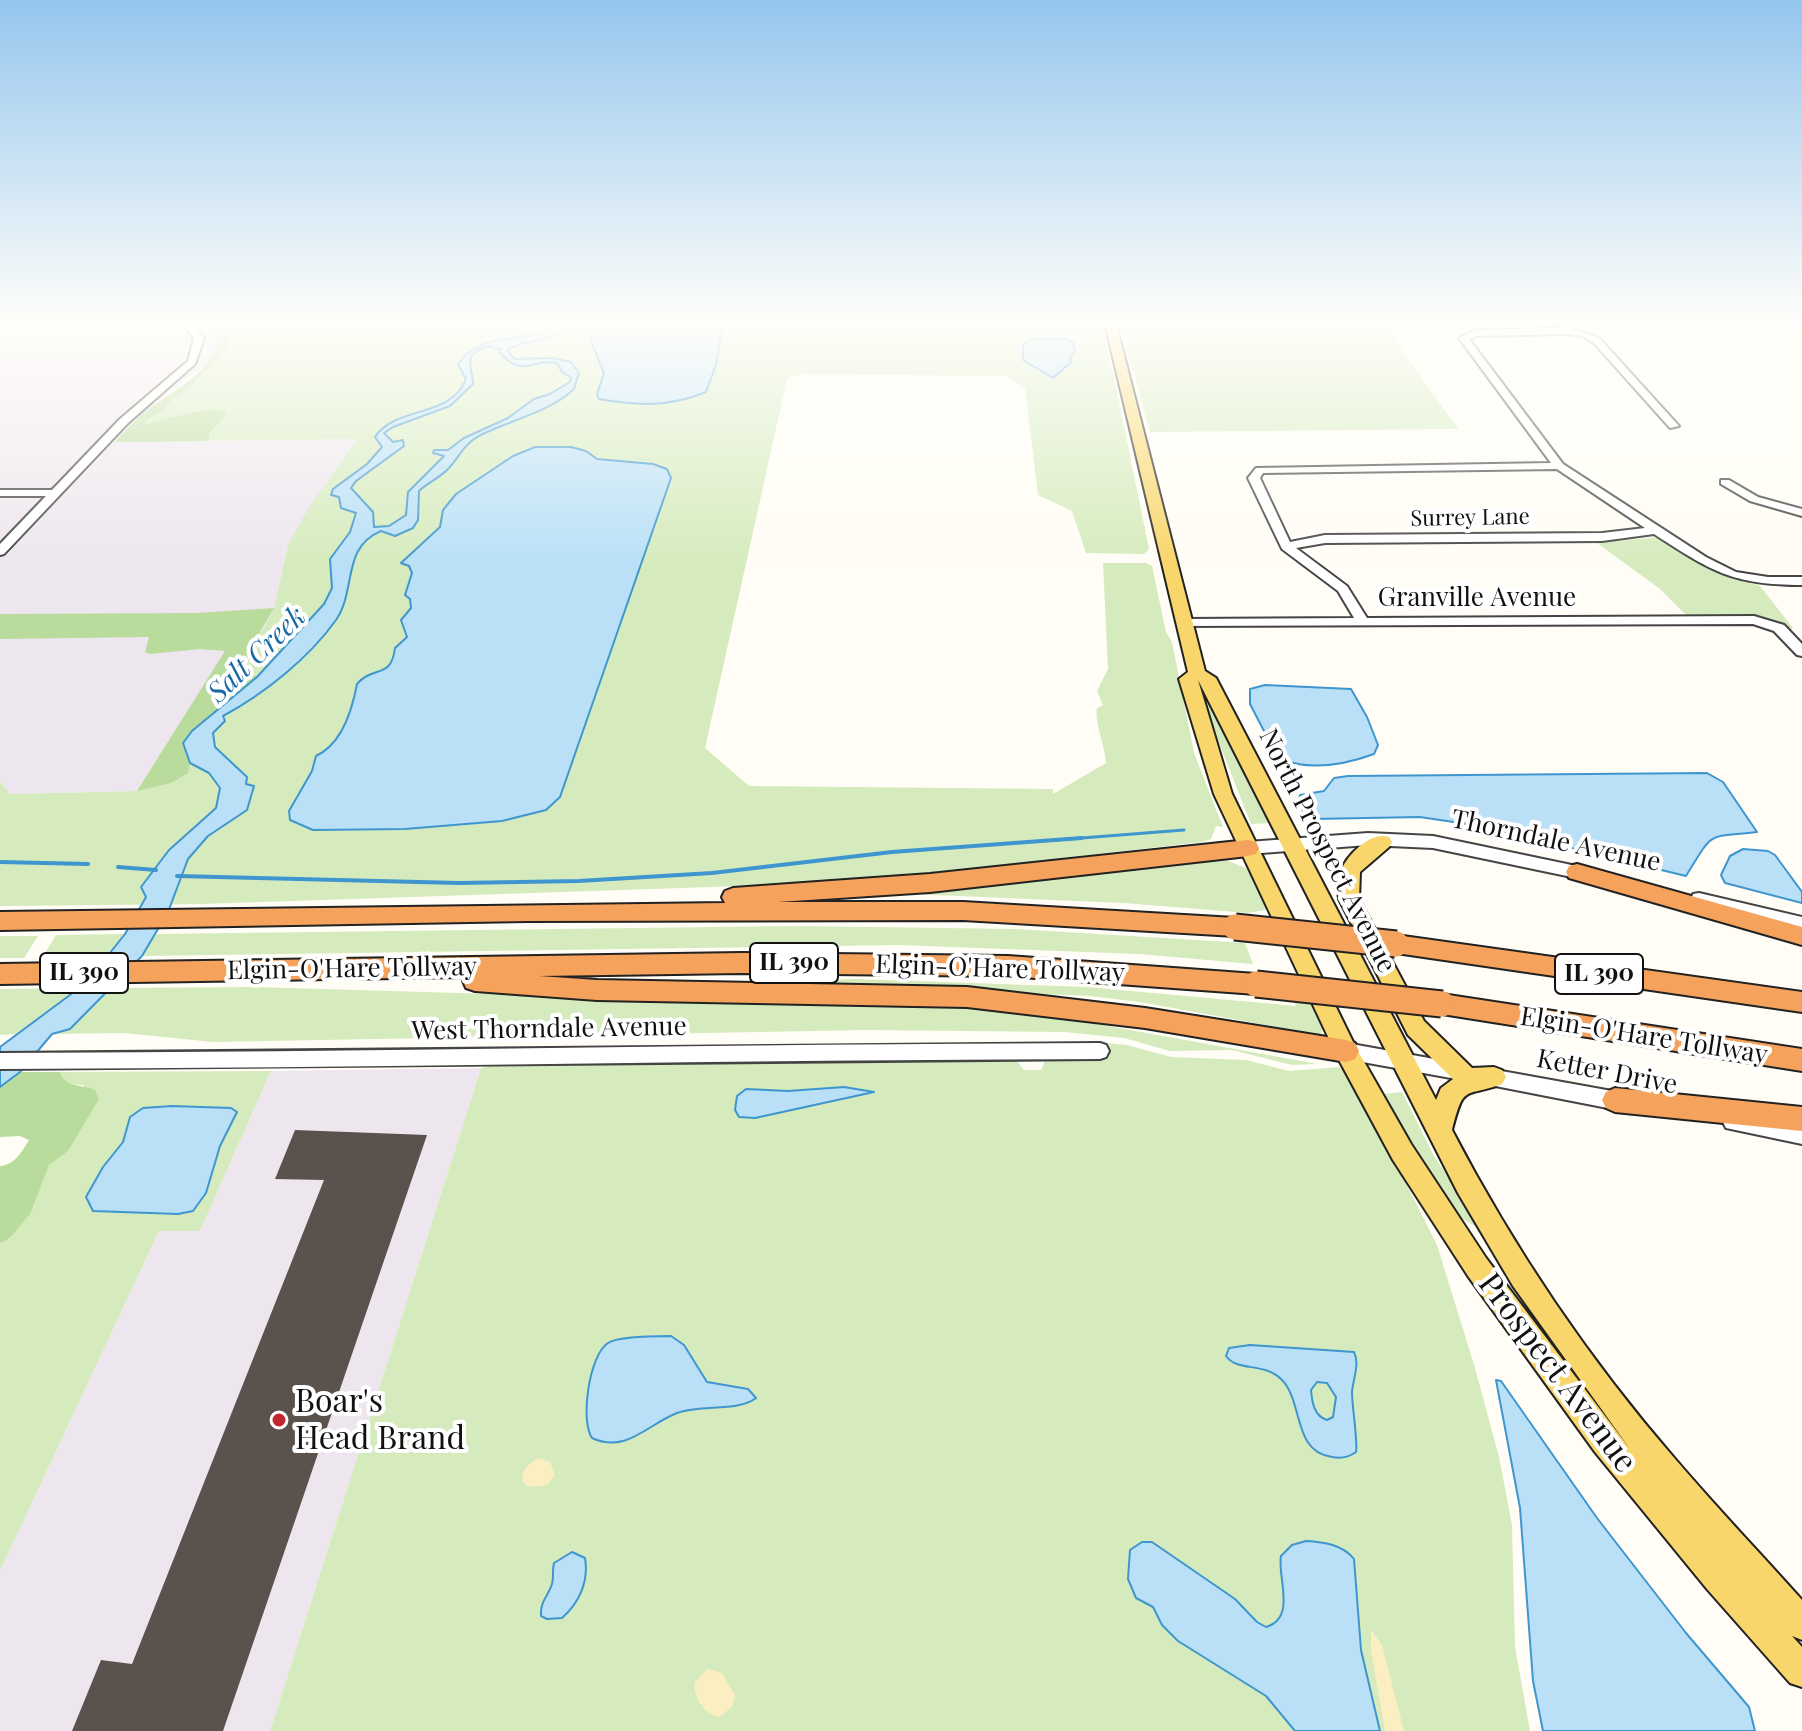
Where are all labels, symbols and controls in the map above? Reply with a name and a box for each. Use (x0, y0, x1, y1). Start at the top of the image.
street label: Surrey Lane (1410, 504, 1530, 532)
street label: Granville Avenue (1378, 582, 1576, 614)
water label: Salt Creek (201, 600, 313, 710)
street label: North Prospect Avenue (1252, 724, 1402, 978)
street label: Thorndale Avenue (1448, 804, 1664, 878)
road number: IL 390 (750, 943, 838, 983)
street label: Elgin-O'Hare Tollway (875, 949, 1125, 989)
street label: Elgin-O'Hare Tollway (227, 951, 477, 987)
road number: IL 390 (40, 953, 128, 993)
road number: IL 390 (1555, 954, 1643, 994)
street label: Elgin-O'Hare Tollway (1518, 1001, 1770, 1071)
street label: West Thorndale Avenue (411, 1011, 687, 1047)
street label: Ketter Drive (1534, 1043, 1680, 1101)
street label: Prospect Avenue (1470, 1266, 1644, 1480)
place label: Boar's Head Brand (295, 1383, 465, 1458)
marker: Boar's Head Brand (270, 1411, 288, 1429)

